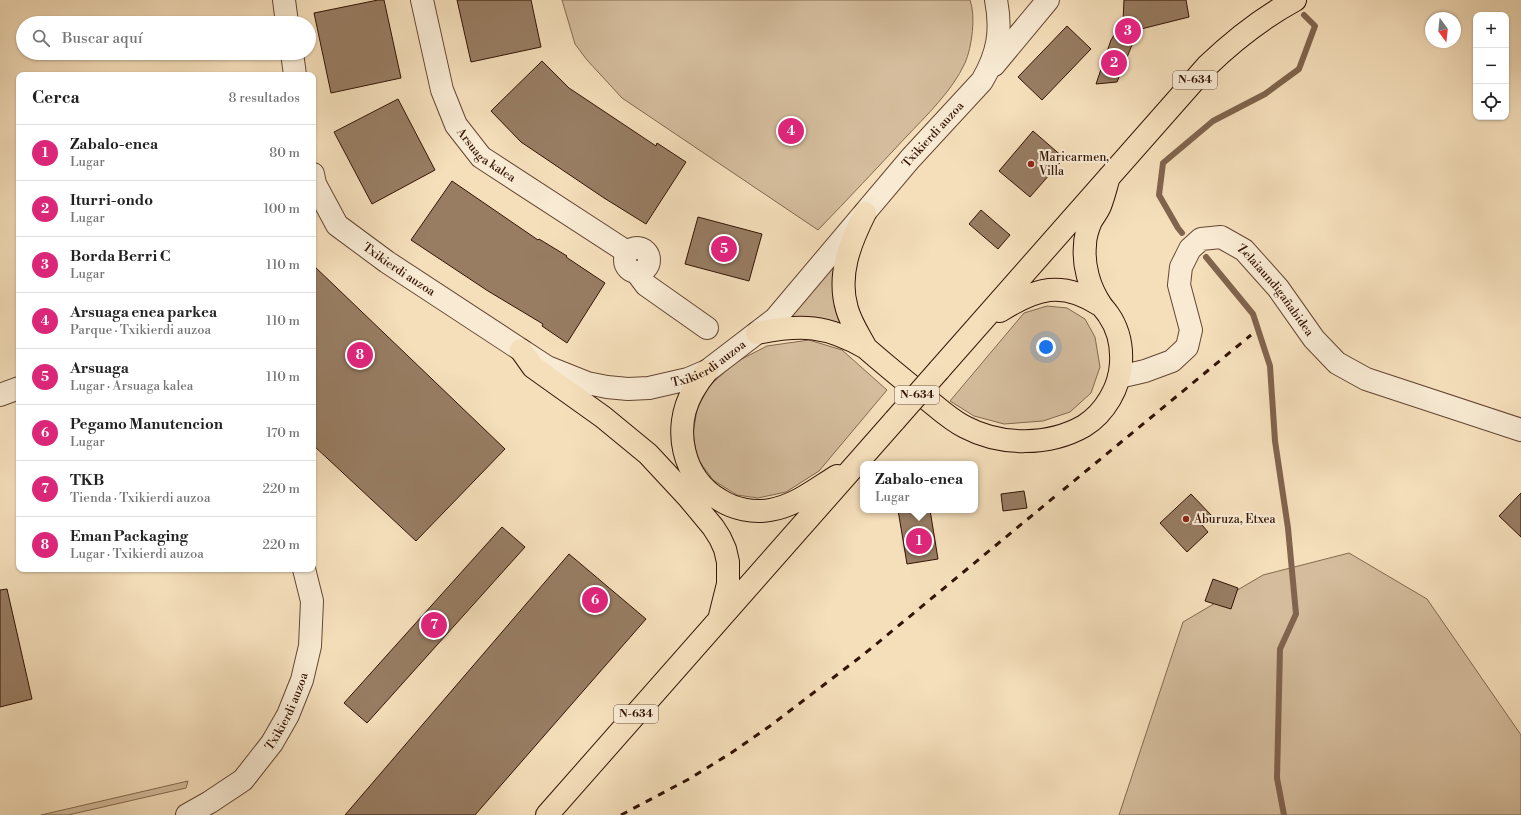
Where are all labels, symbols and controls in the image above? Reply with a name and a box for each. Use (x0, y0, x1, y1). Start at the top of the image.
north arrow (1425, 12, 1461, 48)
map controls (1473, 12, 1509, 120)
button: + (1473, 12, 1509, 48)
search box (16, 16, 316, 60)
pin: 3 (1115, 16, 1141, 46)
icon: search (30, 27, 52, 49)
text: Buscar aquí (62, 29, 143, 48)
pin: 2 (1101, 48, 1127, 78)
button: − (1473, 48, 1509, 84)
road number: N-634 (1173, 71, 1217, 89)
button: locate (1473, 84, 1509, 120)
text: Cerca (32, 87, 80, 109)
text: 8 resultados (229, 90, 300, 106)
street label: Txikierdi auzoa (899, 98, 967, 170)
pin: 4 (778, 116, 804, 146)
street label: Arsuaga kalea (453, 124, 519, 186)
text: Zabalo-enea (70, 135, 158, 154)
text: 1 (42, 145, 48, 161)
text: 80 m (269, 145, 300, 161)
place label: Maricarmen, Villa (1038, 150, 1109, 179)
text: Lugar (70, 154, 105, 170)
marker: Maricarmen, Villa (1026, 159, 1036, 169)
text: Iturri-ondo (70, 191, 153, 210)
text: 2 (41, 201, 49, 217)
text: 100 m (264, 201, 300, 217)
text: Lugar (70, 210, 105, 226)
pin: 5 (711, 234, 737, 264)
street label: Txikierdi auzoa (360, 239, 439, 300)
street label: Zelaiaundigañabidea (1236, 241, 1318, 340)
text: Borda Berri C (70, 247, 170, 266)
text: 3 (41, 257, 49, 273)
text: 110 m (266, 257, 300, 273)
text: Lugar (70, 266, 105, 282)
text: Arsuaga enea parkea (70, 303, 217, 322)
text: 4 (41, 313, 49, 329)
text: 110 m (266, 313, 300, 329)
text: Parque · Txikierdi auzoa (70, 322, 211, 338)
street label: Txikierdi auzoa (670, 336, 749, 390)
your location (1036, 337, 1056, 357)
pin: 8 (347, 340, 373, 370)
text: Arsuaga (70, 359, 129, 378)
text: 5 (41, 369, 49, 385)
text: 110 m (266, 369, 300, 385)
text: Lugar · Arsuaga kalea (70, 378, 193, 394)
road number: N-634 (895, 386, 939, 404)
text: Pegamo Manutencion (70, 415, 223, 434)
text: 6 (41, 425, 49, 441)
text: 170 m (266, 425, 300, 441)
text: Lugar (70, 434, 105, 450)
popup (860, 461, 978, 513)
text: Zabalo-enea (875, 470, 963, 489)
text: TKB (70, 471, 104, 490)
text: 7 (41, 481, 49, 497)
text: 220 m (262, 481, 300, 497)
text: Lugar (875, 489, 910, 505)
text: Tienda · Txikierdi auzoa (70, 490, 210, 506)
place label: Aburuza, Etxea (1193, 512, 1277, 527)
marker: Aburuza, Etxea (1181, 514, 1191, 524)
pin: 1 (906, 526, 932, 556)
text: Eman Packaging (70, 527, 188, 546)
text: 8 (41, 537, 49, 553)
text: 220 m (262, 537, 300, 553)
text: Lugar · Txikierdi auzoa (70, 546, 204, 562)
pin: 6 (582, 585, 608, 615)
pin: 7 (421, 610, 447, 640)
street label: Txikierdi auzoa (262, 670, 311, 753)
road number: N-634 (614, 705, 658, 723)

